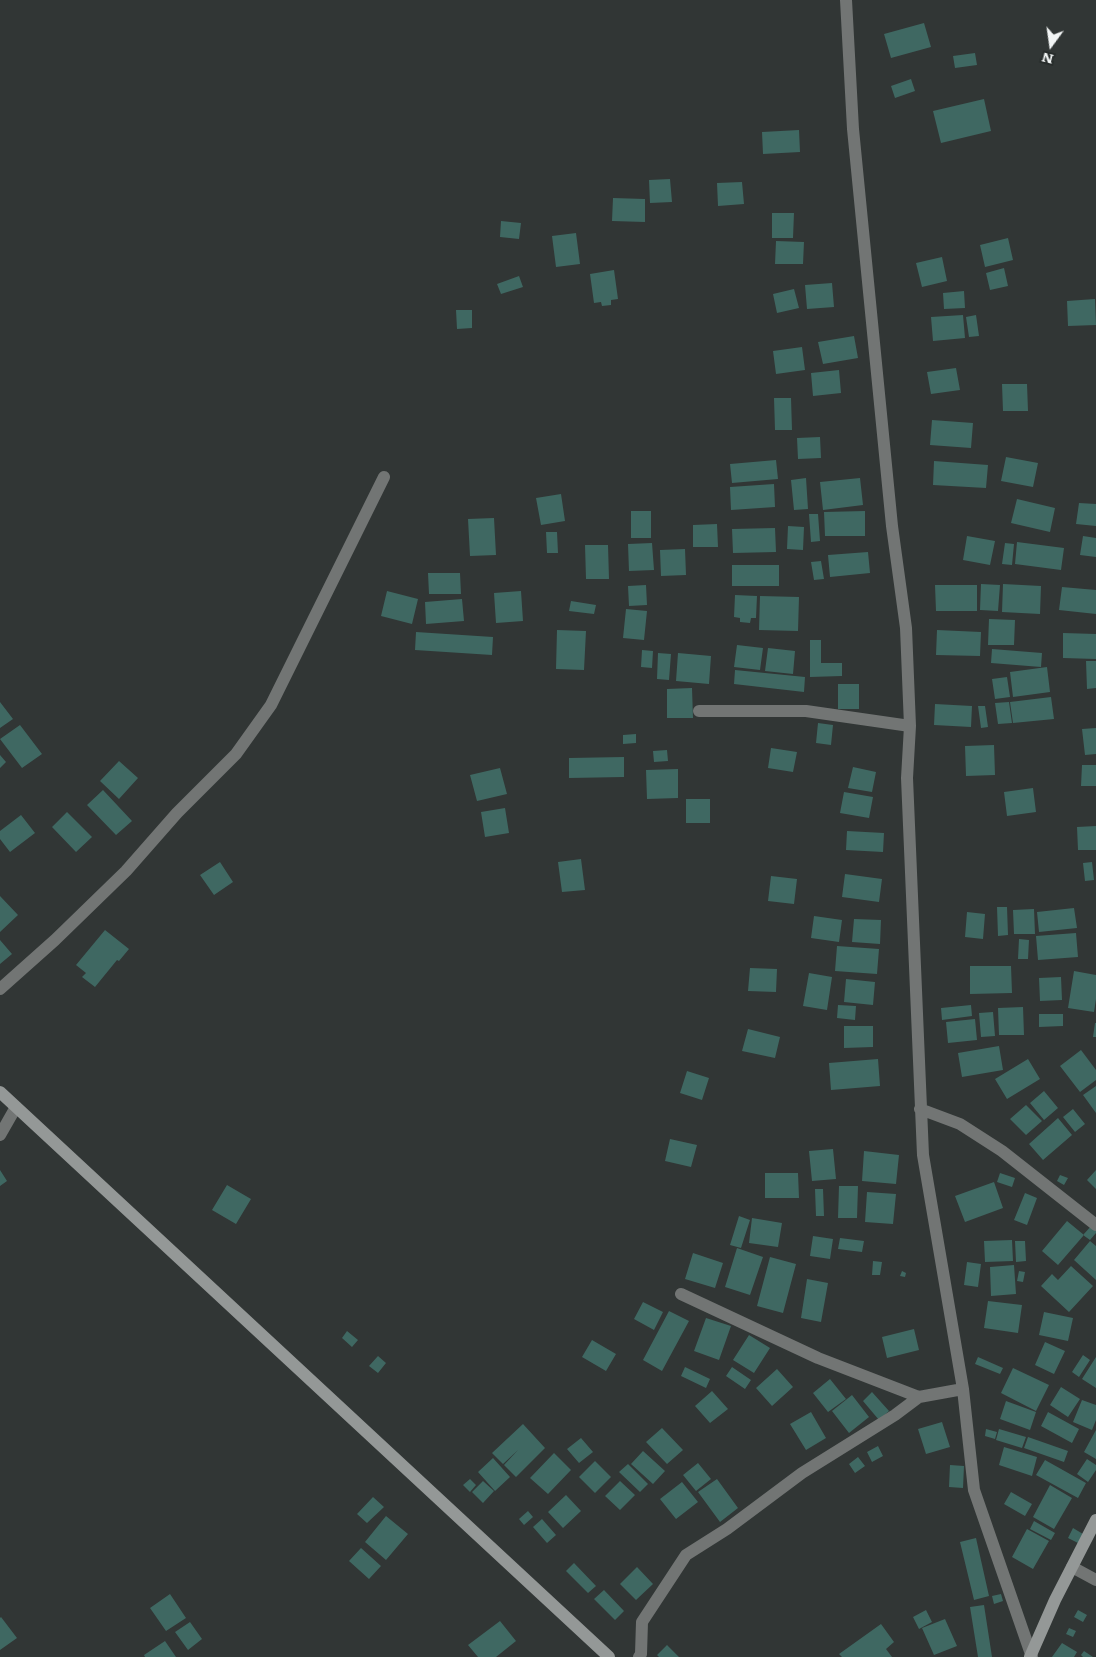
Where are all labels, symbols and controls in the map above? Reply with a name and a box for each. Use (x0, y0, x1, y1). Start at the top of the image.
north arrow (1026, 20, 1076, 70)
text: N (1039, 48, 1055, 71)

